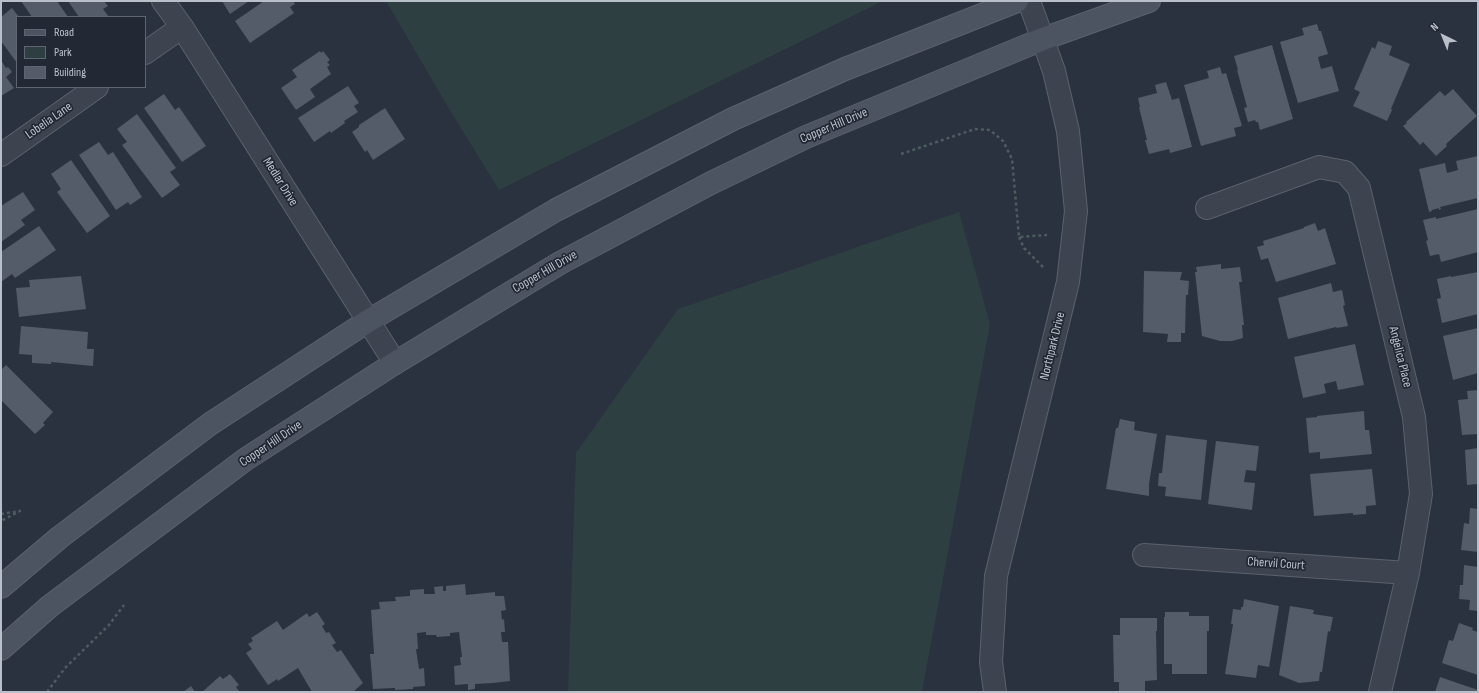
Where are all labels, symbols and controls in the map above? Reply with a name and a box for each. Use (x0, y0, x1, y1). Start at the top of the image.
legend (16, 16, 146, 88)
north arrow (1423, 16, 1463, 56)
text: N (1428, 20, 1441, 34)
text: Road (54, 25, 74, 40)
text: Park (54, 45, 72, 60)
text: Building (54, 65, 86, 80)
street label: Lobelia Lane (23, 99, 75, 143)
street label: Copper Hill Drive (798, 105, 870, 147)
street label: Medlar Drive (259, 155, 301, 209)
street label: Copper Hill Drive (510, 247, 580, 297)
street label: Northpark Drive (1037, 311, 1069, 381)
street label: Angelica Place (1385, 325, 1415, 389)
street label: Copper Hill Drive (237, 417, 305, 471)
street label: Chervil Court (1247, 554, 1305, 574)

